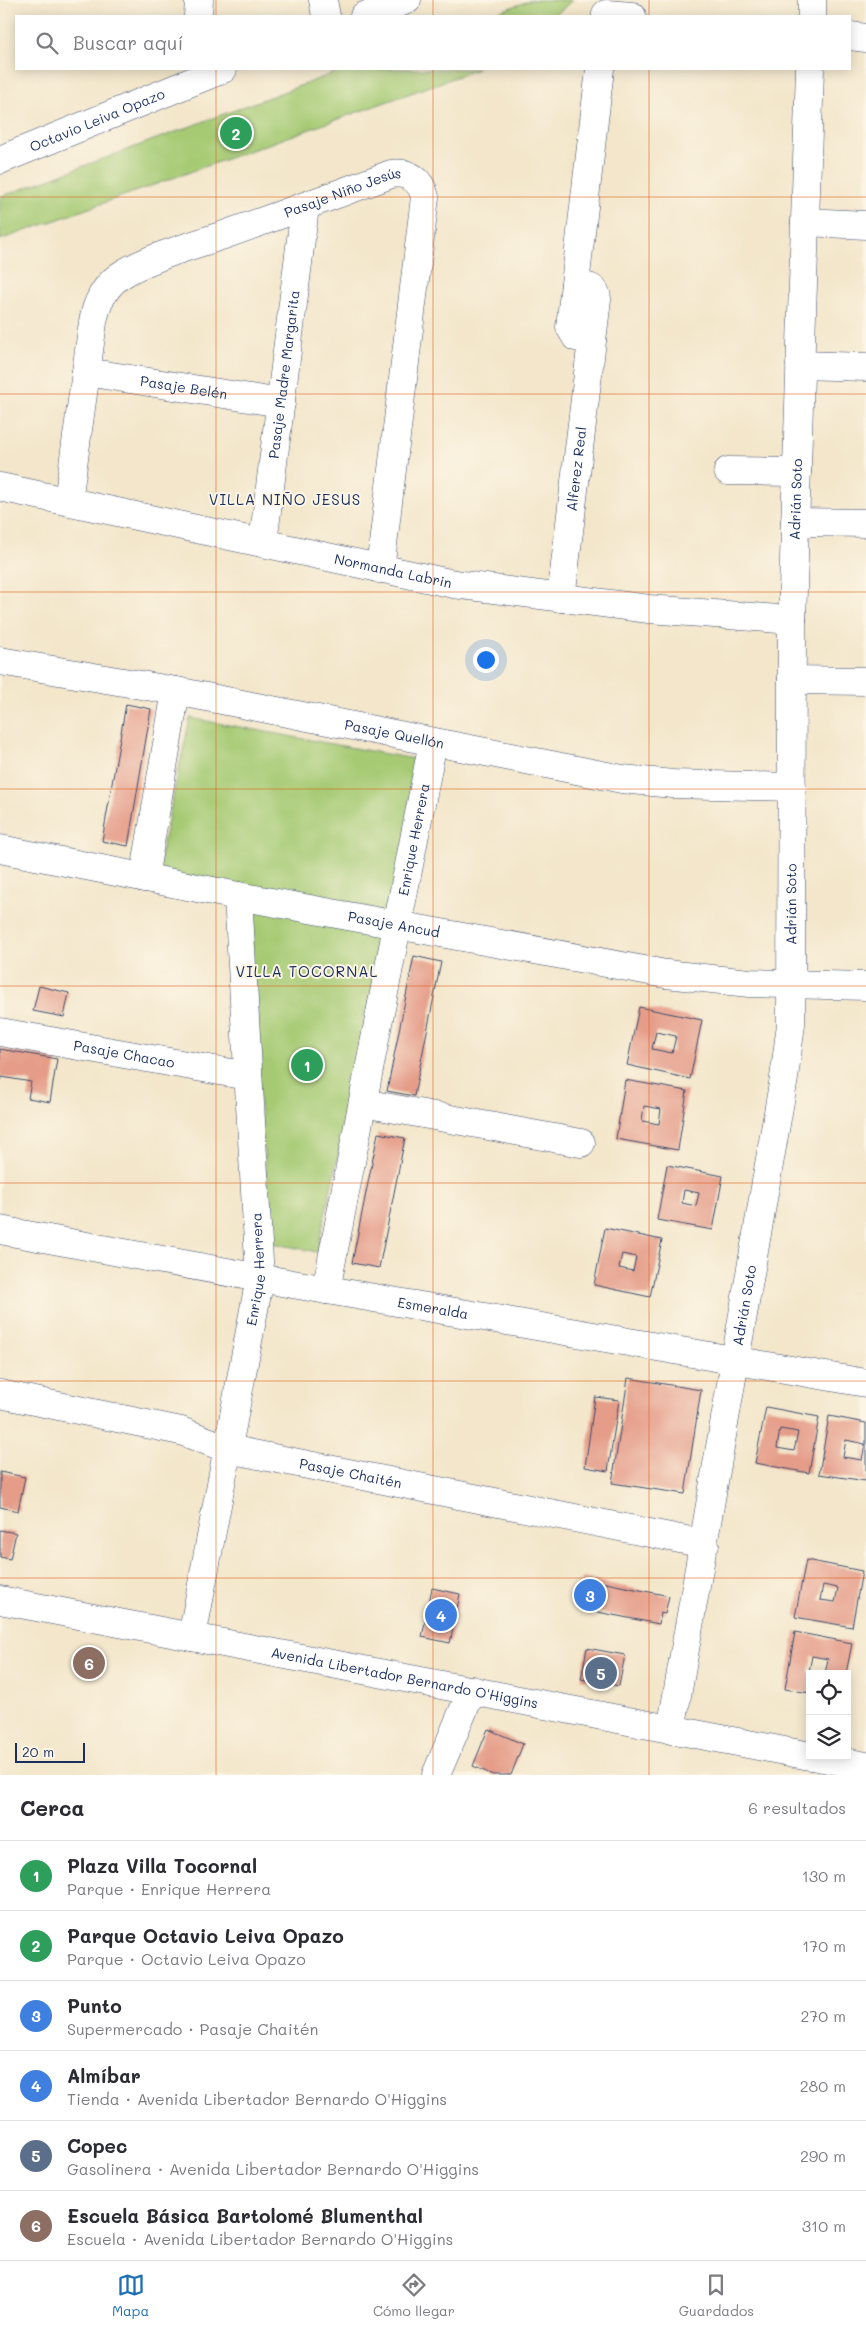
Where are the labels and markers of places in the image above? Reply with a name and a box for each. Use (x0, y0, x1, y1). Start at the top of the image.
pin: 2 (220, 114, 252, 152)
pin: 1 (291, 1046, 323, 1084)
pin: 3 (574, 1576, 606, 1614)
pin: 4 (425, 1596, 457, 1634)
pin: 6 (73, 1644, 105, 1682)
pin: 5 (585, 1654, 617, 1692)

